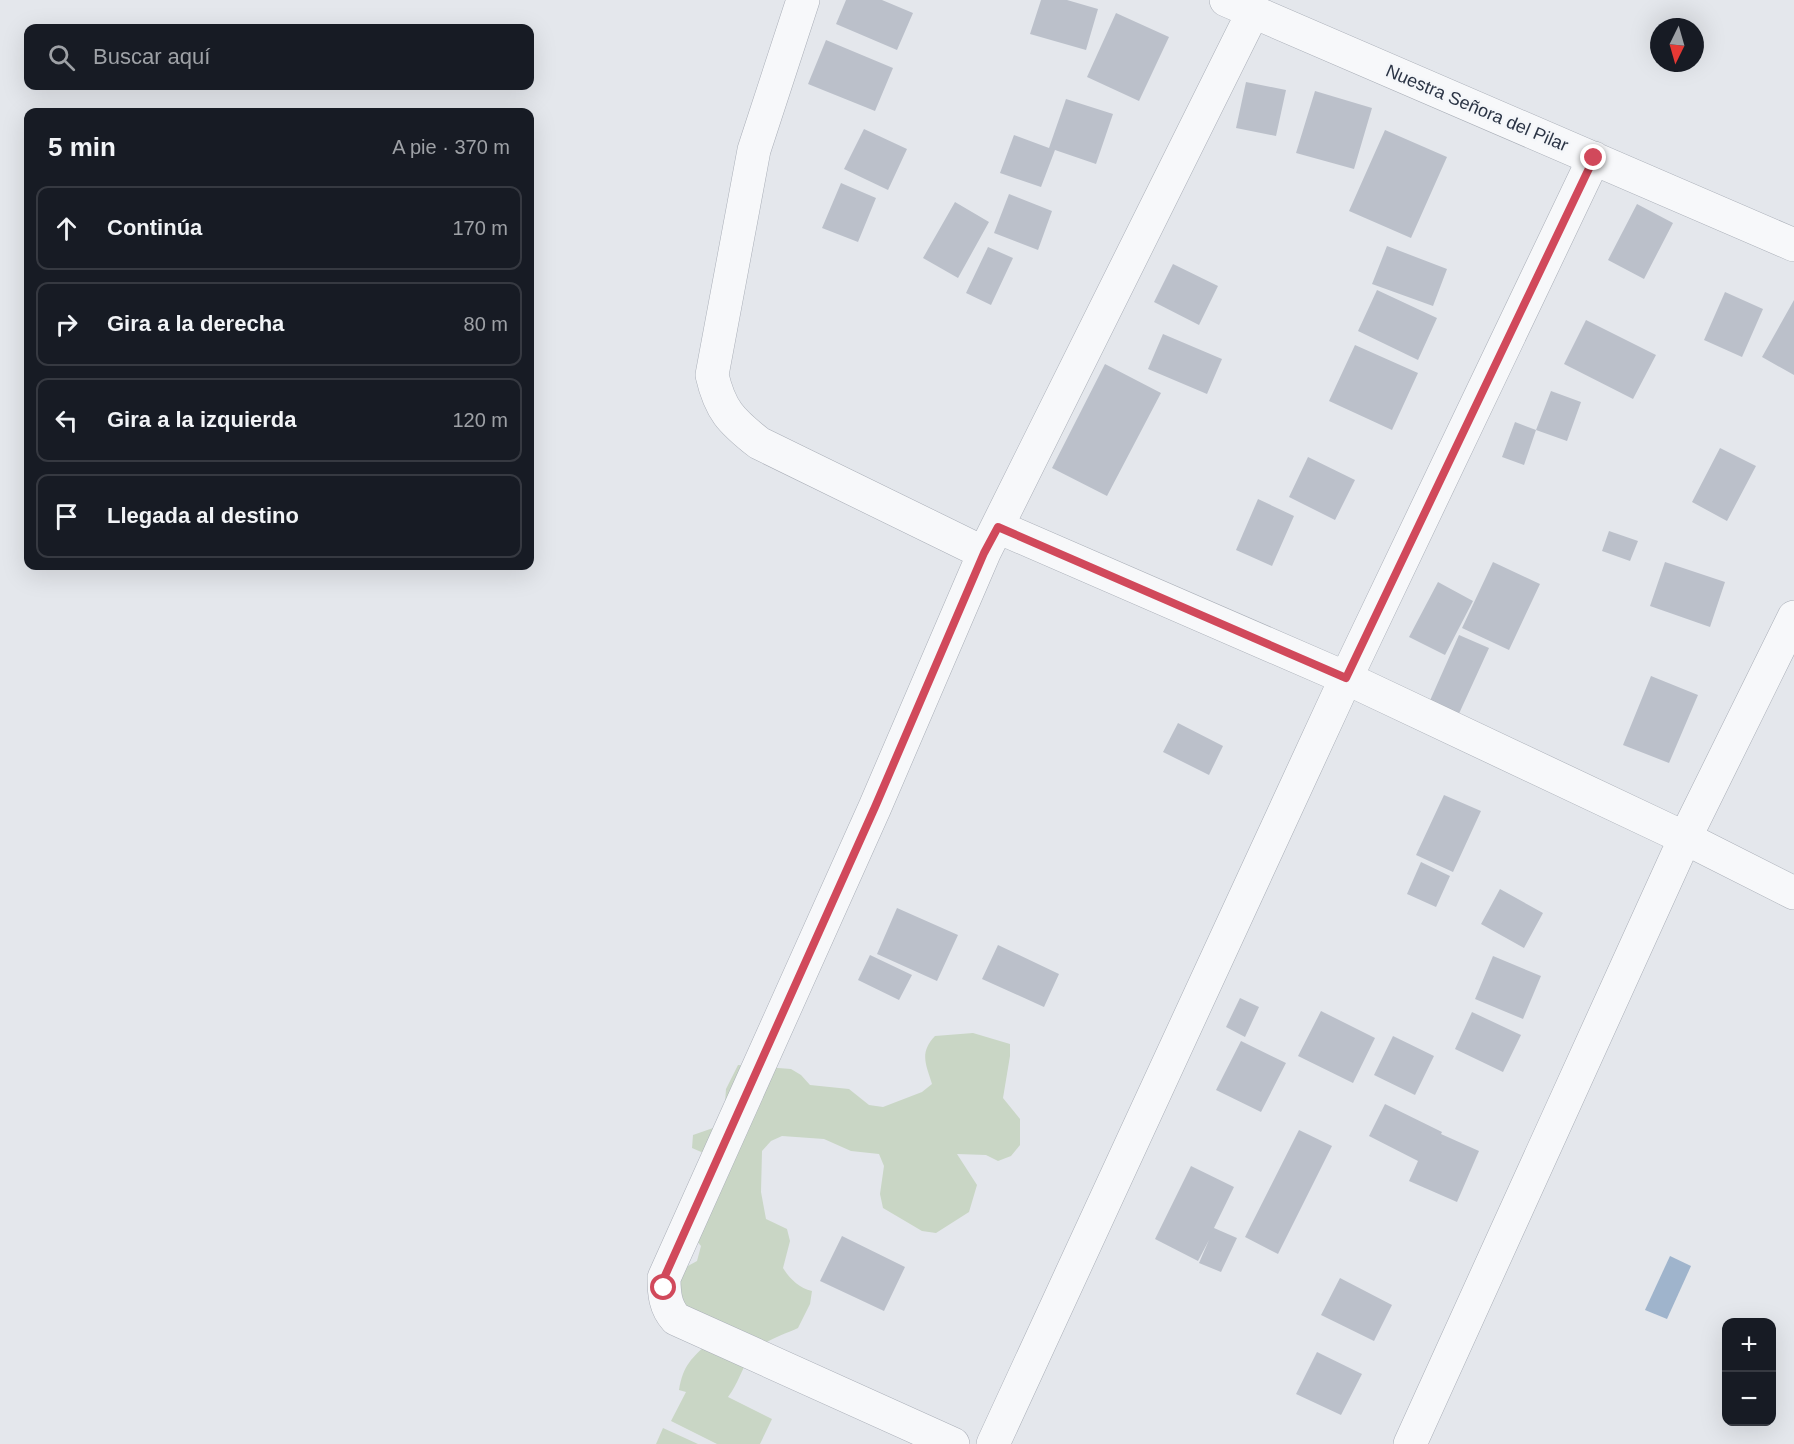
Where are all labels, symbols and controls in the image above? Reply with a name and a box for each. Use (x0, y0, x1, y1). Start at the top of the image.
north arrow (1650, 18, 1704, 72)
search box (24, 24, 534, 90)
icon: search (45, 41, 78, 74)
text: Buscar aquí (93, 44, 210, 69)
street label: Nuestra Señora del Pilar (1383, 60, 1571, 156)
text: 5 min (48, 132, 116, 162)
text: A pie · 370 m (392, 136, 510, 158)
route end (1580, 144, 1606, 170)
icon: ahead (50, 212, 83, 245)
text: Continúa (107, 215, 202, 240)
text: 170 m (452, 217, 508, 239)
icon: right (50, 308, 83, 341)
text: Gira a la derecha (107, 311, 284, 336)
text: 80 m (464, 313, 508, 335)
icon: left (50, 404, 83, 437)
text: Gira a la izquierda (107, 407, 297, 432)
text: 120 m (452, 409, 508, 431)
icon: arrive (50, 500, 83, 533)
text: Llegada al destino (107, 503, 299, 528)
route start (650, 1274, 676, 1300)
map controls (1722, 1318, 1776, 1426)
button: + (1722, 1318, 1776, 1372)
button: − (1722, 1372, 1776, 1426)

